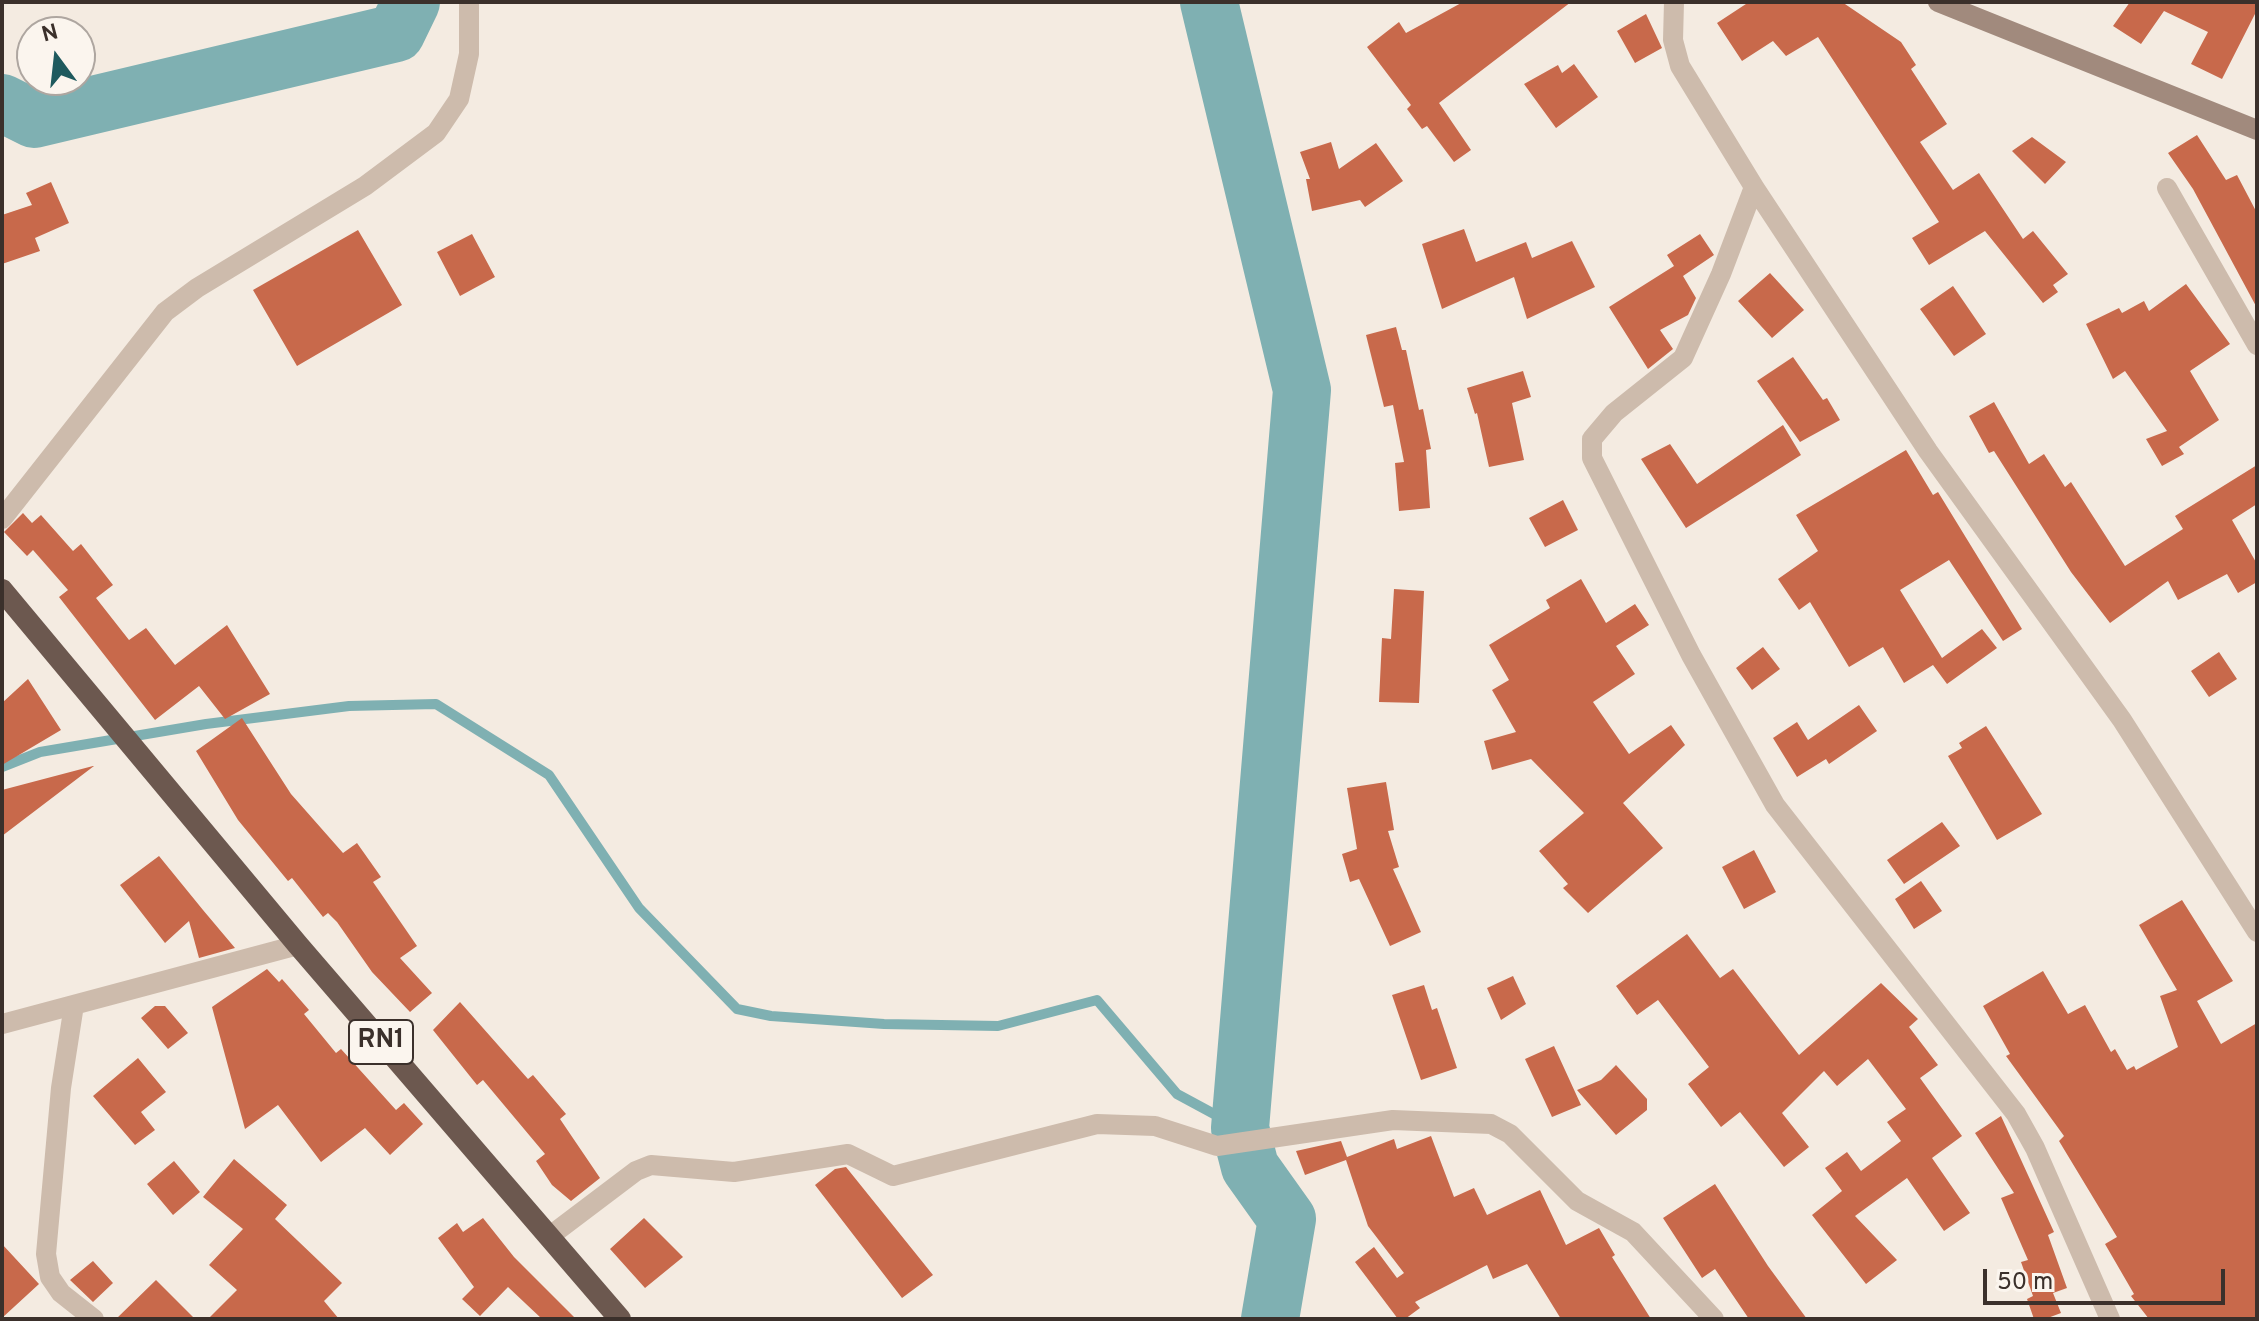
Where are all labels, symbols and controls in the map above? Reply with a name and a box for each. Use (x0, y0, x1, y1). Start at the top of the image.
north arrow (16, 16, 96, 96)
text: N (39, 19, 61, 49)
road number: RN1 (349, 1020, 413, 1064)
scale bar (1987, 1253, 2229, 1303)
text: 50 m (1997, 1268, 2053, 1298)

